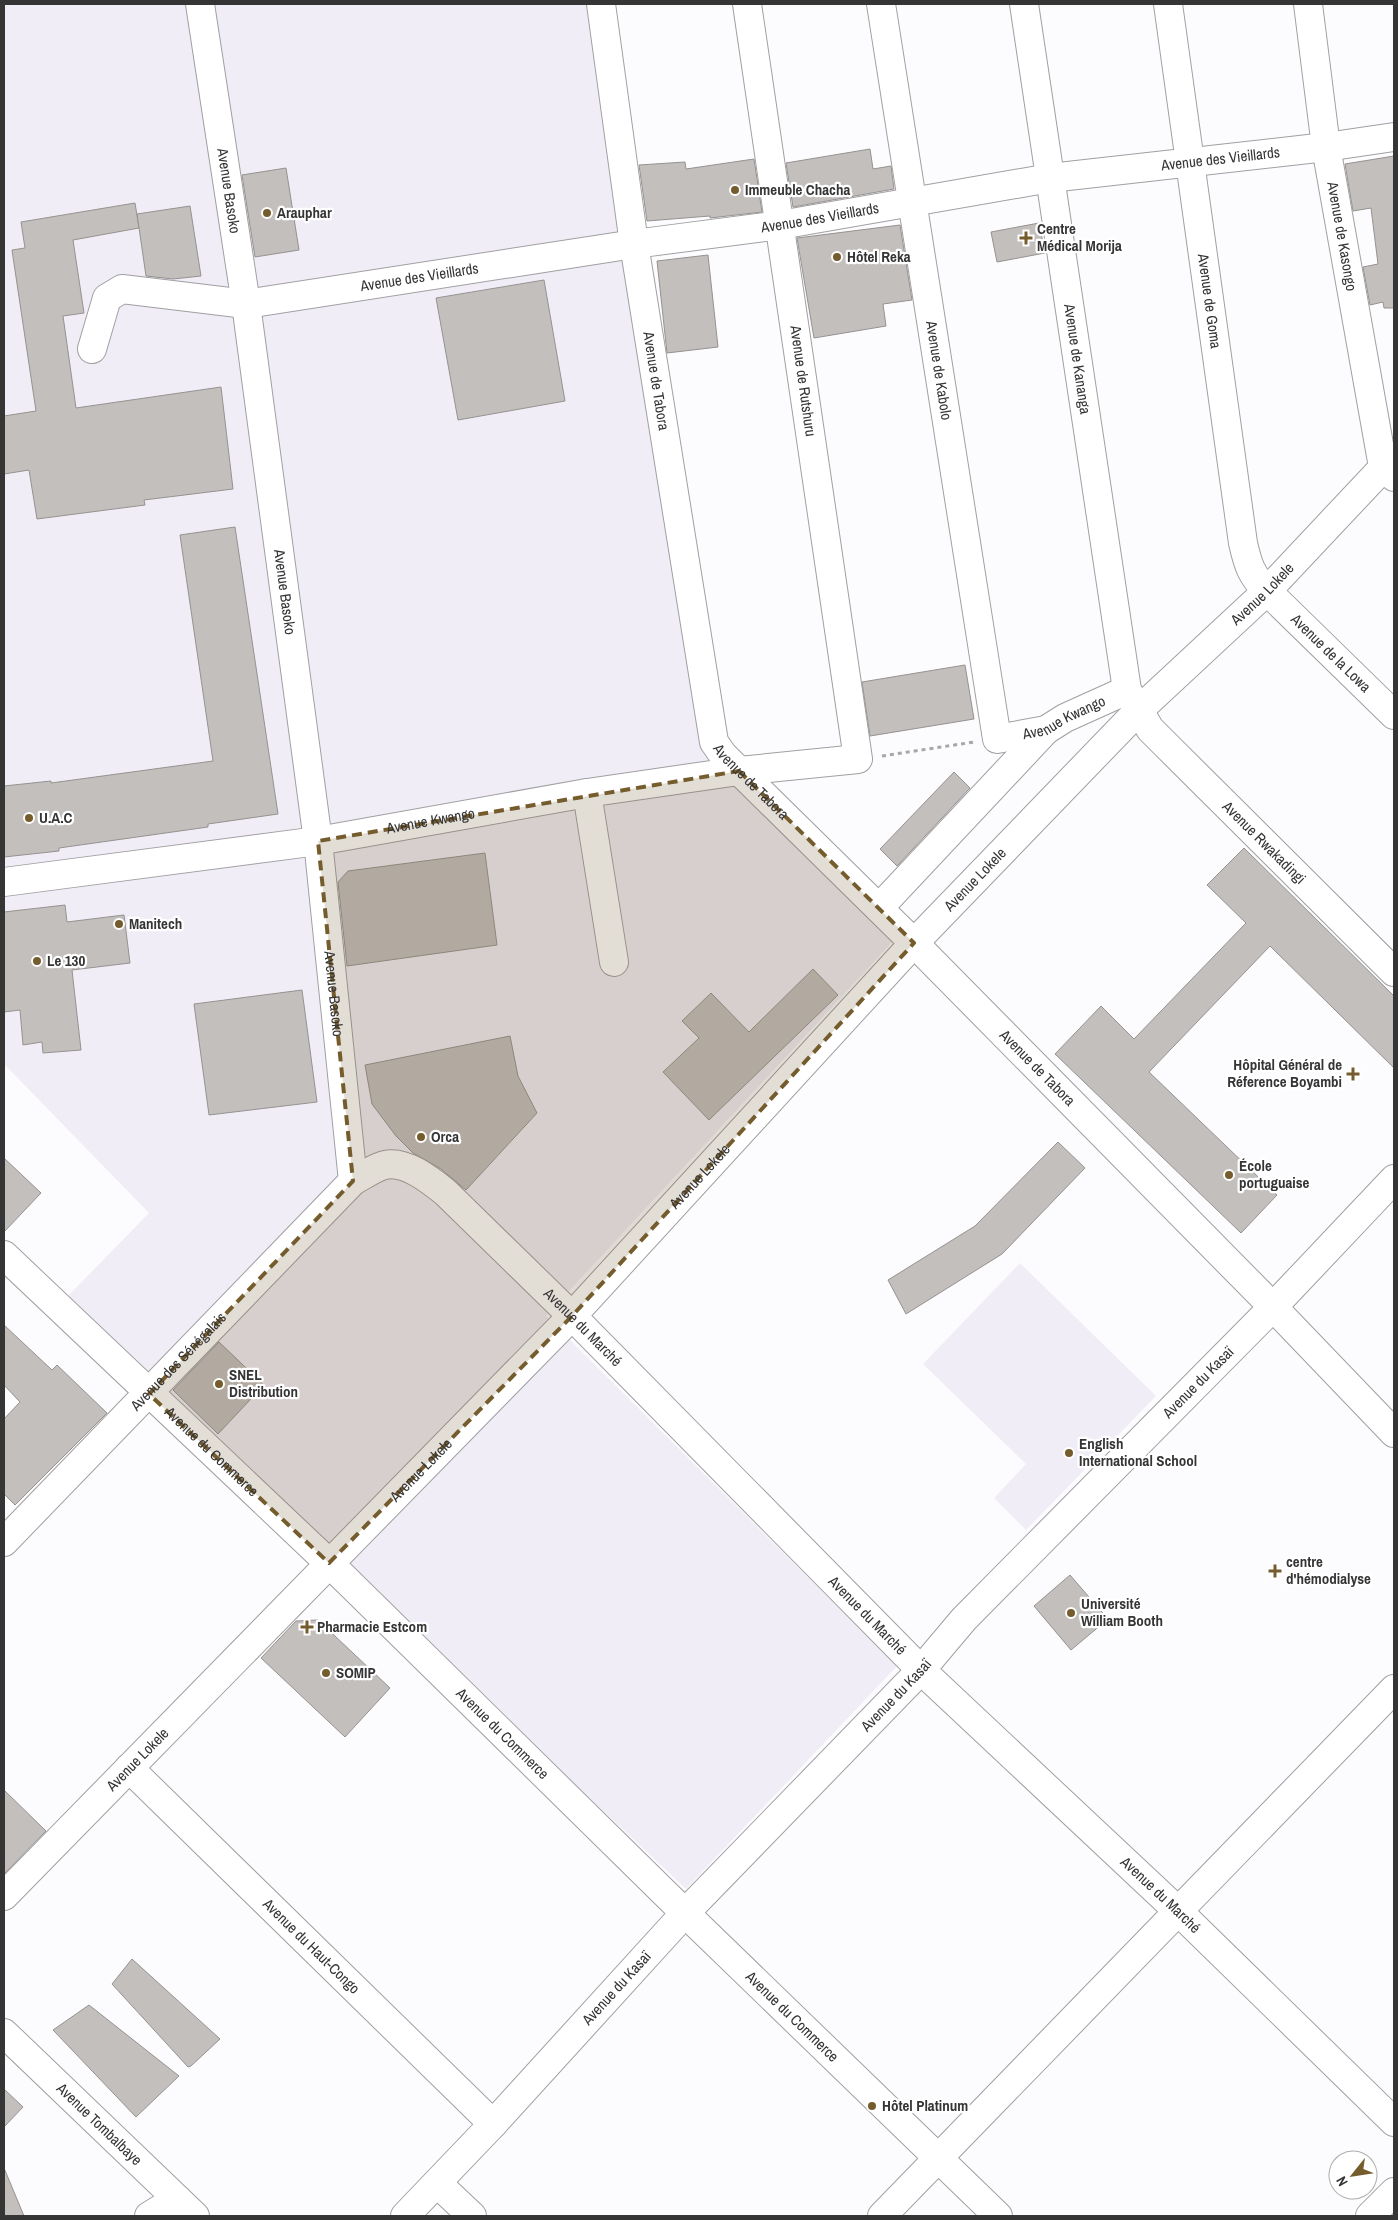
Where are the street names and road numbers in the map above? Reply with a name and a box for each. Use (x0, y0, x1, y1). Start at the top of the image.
street label: Avenue des Vieillards (1159, 141, 1281, 176)
street label: Avenue Basoko (212, 146, 246, 235)
street label: Avenue de Kasongo (1322, 179, 1362, 293)
street label: Avenue des Vieillards (759, 197, 880, 238)
street label: Avenue de Goma (1193, 251, 1227, 350)
street label: Avenue des Vieillards (358, 257, 480, 296)
street label: Avenue de Kananga (1059, 301, 1096, 416)
street label: Avenue de Kabolo (921, 318, 958, 422)
street label: Avenue de Rutshuru (785, 323, 822, 438)
street label: Avenue de Tabora (638, 329, 675, 432)
street label: Avenue Basoko (269, 547, 301, 636)
street label: Avenue Lokele (1225, 558, 1298, 630)
street label: Avenue de la Lowa (1286, 608, 1376, 697)
street label: Avenue Kwango (1020, 690, 1109, 744)
street label: Avenue de Tabora (708, 739, 794, 824)
street label: Avenue Rwakadingi (1217, 795, 1311, 889)
street label: Avenue Kwango (384, 802, 476, 839)
street label: Avenue Lokele (938, 843, 1011, 916)
street label: Avenue Basoko (319, 949, 349, 1038)
street label: Avenue de Tabora (994, 1024, 1080, 1111)
street label: Avenue Lokele (664, 1139, 735, 1214)
street label: Avenue du Marché (539, 1282, 627, 1371)
street label: Avenue des Sénégalais (125, 1307, 231, 1416)
street label: Avenue du Kasaï (1157, 1341, 1239, 1423)
street label: Avenue du Commerce (160, 1401, 264, 1501)
street label: Avenue Lokele (384, 1433, 457, 1507)
street label: Avenue du Marché (823, 1570, 911, 1659)
street label: Avenue du Kasaï (855, 1654, 936, 1737)
street label: Avenue du Commerce (451, 1682, 554, 1784)
street label: Avenue Lokele (101, 1723, 173, 1796)
street label: Avenue du Marché (1115, 1851, 1206, 1938)
street label: Avenue du Haut-Congo (258, 1893, 365, 1998)
street label: Avenue du Kasaï (576, 1946, 656, 2030)
street label: Avenue du Commerce (740, 1966, 844, 2066)
street label: Avenue Tombalbaye (52, 2077, 147, 2170)

